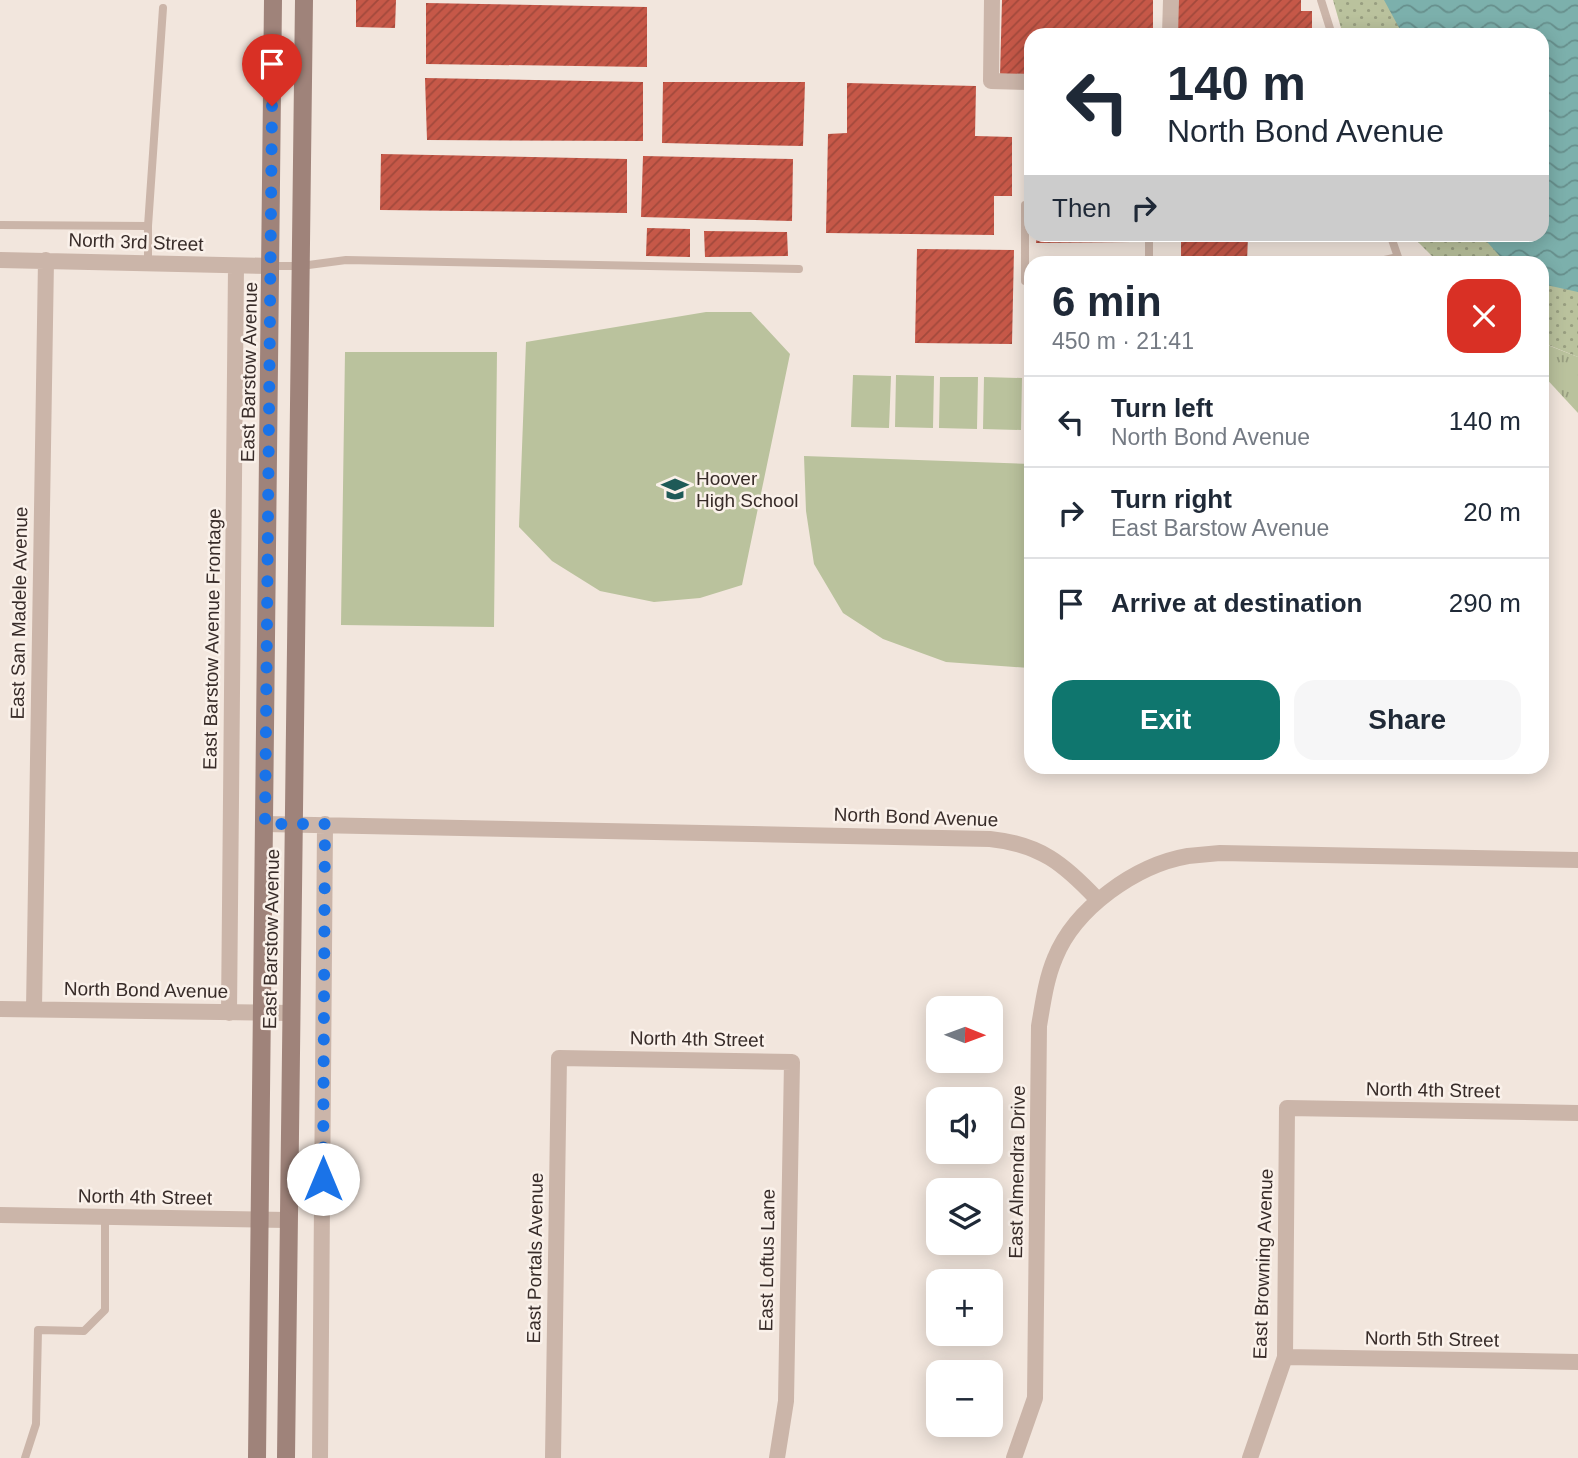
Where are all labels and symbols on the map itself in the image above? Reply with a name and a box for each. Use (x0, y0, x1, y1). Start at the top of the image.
pin (242, 34, 302, 106)
street label: North 3rd Street (68, 229, 205, 255)
street label: East Barstow Avenue (237, 282, 261, 462)
place label: Hoover High School (696, 468, 798, 511)
school or university icon: Hoover High School (660, 474, 690, 504)
street label: East San Madele Avenue (7, 506, 31, 720)
street label: East Barstow Avenue Frontage (199, 508, 225, 770)
street label: North Bond Avenue (833, 804, 999, 830)
street label: East Barstow Avenue (259, 849, 283, 1029)
street label: North Bond Avenue (64, 978, 228, 1002)
north arrow (926, 996, 1003, 1073)
street label: North 4th Street (630, 1027, 765, 1051)
street label: North 4th Street (1366, 1078, 1501, 1102)
street label: East Almendra Drive (1005, 1085, 1029, 1259)
position arrow (286, 1142, 360, 1216)
street label: East Browning Avenue (1249, 1168, 1277, 1360)
street label: East Portals Avenue (523, 1172, 547, 1344)
street label: North 4th Street (78, 1185, 213, 1209)
street label: East Loftus Lane (755, 1189, 779, 1331)
street label: North 5th Street (1365, 1327, 1500, 1351)

